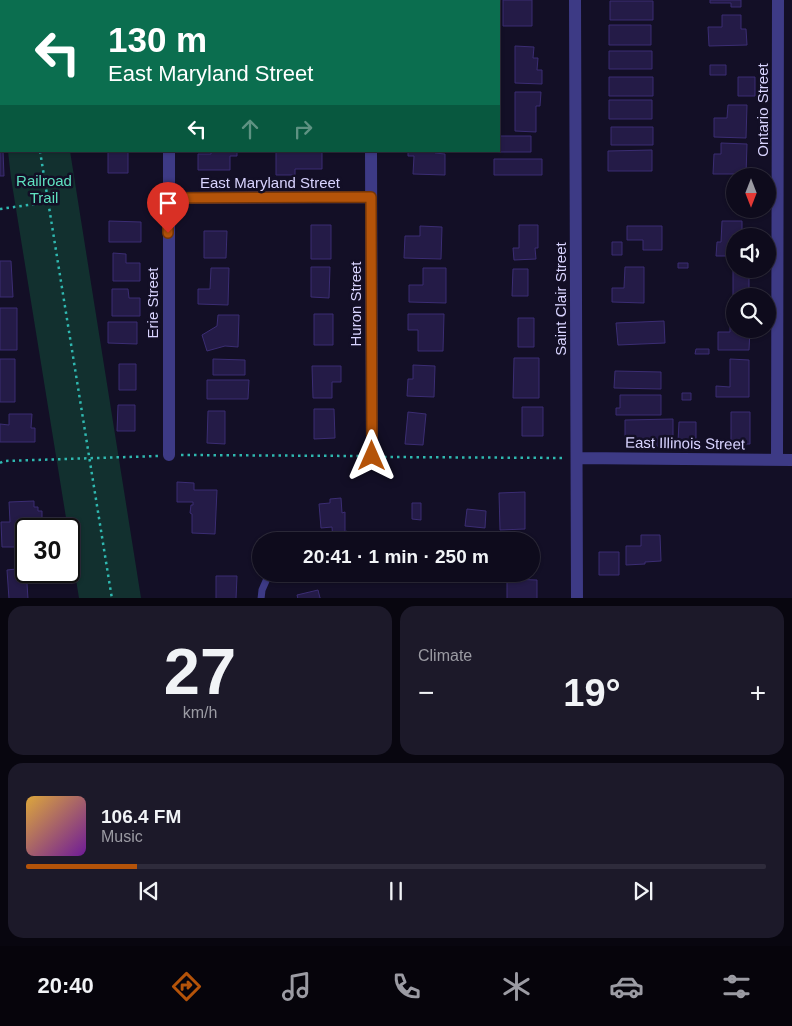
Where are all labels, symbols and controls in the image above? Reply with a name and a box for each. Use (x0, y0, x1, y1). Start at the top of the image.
icon: left (25, 20, 90, 85)
text: 130 m (108, 20, 207, 59)
text: East Maryland Street (108, 61, 313, 86)
street label: Ontario Street (754, 62, 771, 157)
icon: left (183, 115, 211, 143)
icon: ahead (236, 115, 264, 143)
icon: right (289, 115, 317, 143)
north arrow (726, 168, 776, 218)
map controls (726, 168, 776, 338)
park label: Railroad Trail (16, 172, 72, 206)
street label: East Maryland Street (200, 174, 341, 191)
pin (147, 182, 189, 233)
icon: arrive (154, 189, 182, 217)
button: sound (726, 228, 776, 278)
street label: Saint Clair Street (552, 241, 569, 356)
street label: Huron Street (347, 261, 364, 347)
street label: Erie Street (144, 267, 161, 338)
button: search (726, 288, 776, 338)
position arrow (345, 429, 397, 481)
street label: East Illinois Street (625, 433, 746, 453)
speed limit sign: 30 (15, 518, 80, 583)
text: 20:41 · 1 min · 250 m (303, 546, 489, 567)
text: 27 (164, 635, 236, 708)
text: Climate (418, 647, 472, 664)
text: 19° (563, 672, 621, 714)
text: − (418, 677, 434, 708)
text: + (750, 677, 766, 708)
text: km/h (183, 704, 217, 721)
text: 106.4 FM (101, 806, 181, 827)
text: Music (101, 828, 143, 845)
icon: previous (135, 877, 163, 905)
icon: pause (382, 877, 410, 905)
icon: next (629, 877, 657, 905)
icon: directions (169, 969, 204, 1004)
icon: music (279, 969, 314, 1004)
icon: phone (389, 969, 424, 1004)
icon: climate (499, 969, 534, 1004)
icon: car (609, 969, 644, 1004)
icon: filters (719, 969, 754, 1004)
text: 20:40 (38, 973, 94, 998)

